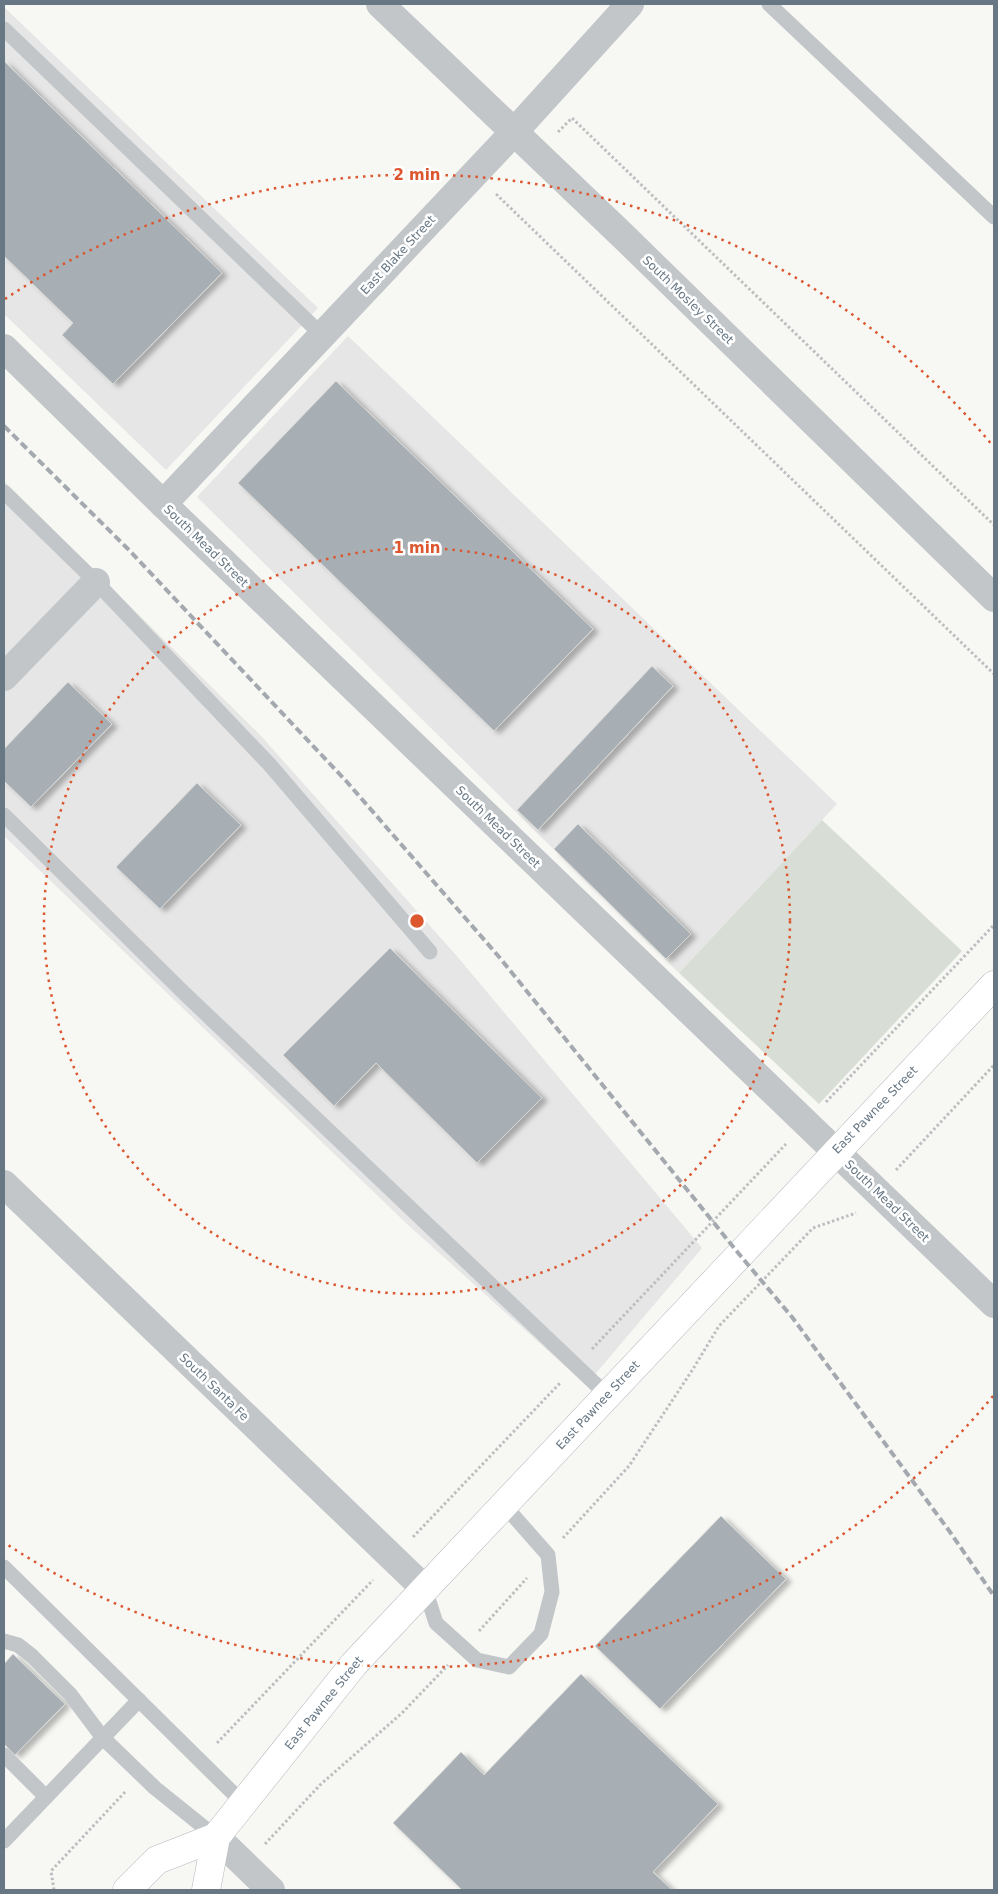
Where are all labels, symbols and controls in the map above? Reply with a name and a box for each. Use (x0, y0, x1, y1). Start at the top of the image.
text: 2 min (393, 166, 441, 184)
street label: East Blake Street (358, 212, 438, 297)
street label: South Mosley Street (640, 253, 736, 347)
street label: South Mead Street (161, 502, 251, 590)
text: 1 min (393, 539, 441, 557)
street label: South Mead Street (453, 783, 543, 871)
centre of rings (408, 912, 426, 930)
street label: East Pawnee Street (830, 1063, 921, 1157)
street label: South Mead Street (842, 1157, 932, 1245)
street label: South Santa Fe (176, 1350, 252, 1424)
street label: East Pawnee Street (553, 1358, 643, 1452)
street label: East Pawnee Street (282, 1653, 366, 1753)

